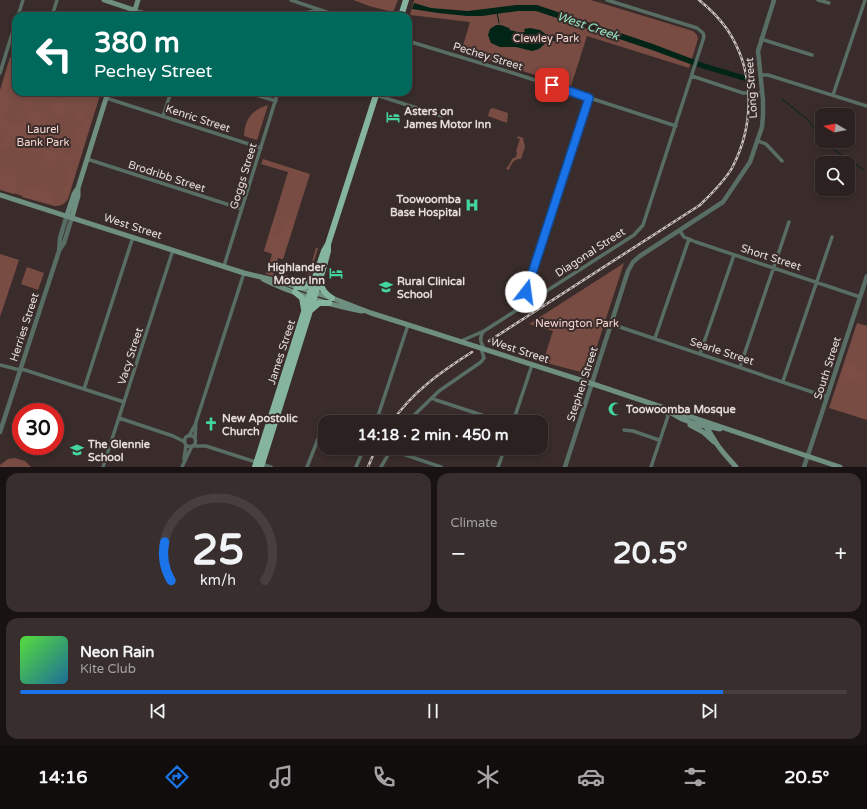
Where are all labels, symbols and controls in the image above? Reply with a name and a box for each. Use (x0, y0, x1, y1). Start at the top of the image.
water label: West Creek (555, 9, 622, 44)
text: 380 m (94, 26, 180, 60)
icon: left (28, 28, 80, 80)
park label: Clewley Park (513, 32, 579, 45)
street label: Pechey Street (451, 40, 524, 73)
street label: Long Street (743, 57, 760, 119)
text: Pechey Street (94, 60, 212, 82)
pin (535, 68, 569, 102)
icon: arrive (541, 74, 563, 96)
street label: Kenric Street (164, 102, 232, 135)
place label: Asters on James Motor Inn (403, 105, 491, 131)
north arrow (815, 108, 855, 148)
map controls (815, 108, 855, 196)
hotel icon: Asters on James Motor Inn (385, 109, 401, 125)
park label: Laurel Bank Park (17, 123, 69, 149)
street label: Goggs Street (227, 141, 260, 211)
button: search (815, 156, 855, 196)
street label: Brodribb Street (127, 158, 207, 195)
place label: Toowoomba Base Hospital (390, 193, 461, 220)
hospital icon: Toowoomba Base Hospital (464, 197, 480, 213)
street label: West Street (102, 211, 164, 242)
street label: Diagonal Street (553, 225, 628, 280)
street label: Short Street (739, 242, 803, 273)
place label: Highlander Motor Inn (267, 261, 326, 287)
hotel icon: Highlander Motor Inn (328, 265, 344, 281)
position arrow (505, 271, 547, 313)
place label: Rural Clinical School (397, 275, 465, 301)
school or university icon: Rural Clinical School (378, 279, 394, 295)
street label: Herries Street (7, 291, 42, 363)
park label: Newington Park (535, 317, 619, 330)
street label: James Street (265, 318, 298, 386)
street label: Vacy Street (115, 326, 146, 386)
street label: West Street (489, 335, 551, 366)
street label: Searle Street (688, 335, 756, 368)
street label: South Street (811, 335, 844, 401)
street label: Stephen Street (564, 345, 601, 423)
mosque icon: Toowoomba Mosque (607, 401, 623, 417)
speed limit sign: 30 (12, 403, 64, 455)
place label: Toowoomba Mosque (625, 403, 736, 417)
place label: New Apostolic Church (222, 412, 298, 438)
church icon: New Apostolic Church (203, 416, 219, 432)
text: 14:18 · 2 min · 450 m (358, 426, 508, 444)
place label: The Glennie School (87, 438, 151, 464)
school or university icon: The Glennie School (69, 442, 85, 458)
text: Climate (451, 515, 497, 531)
text: 25 (192, 525, 244, 575)
text: 20.5° (613, 535, 688, 572)
text: − (451, 541, 466, 567)
text: + (835, 541, 847, 567)
text: km/h (200, 571, 236, 588)
text: Neon Rain (80, 643, 154, 661)
text: Kite Club (80, 661, 136, 677)
icon: previous (147, 700, 169, 722)
icon: pause (422, 700, 444, 722)
icon: next (698, 700, 720, 722)
icon: directions (163, 763, 191, 791)
icon: music (267, 763, 295, 791)
icon: phone (370, 763, 398, 791)
icon: climate (474, 763, 502, 791)
icon: car (577, 763, 605, 791)
icon: filters (681, 763, 709, 791)
text: 14:16 (38, 766, 88, 788)
text: 20.5° (784, 766, 829, 788)

